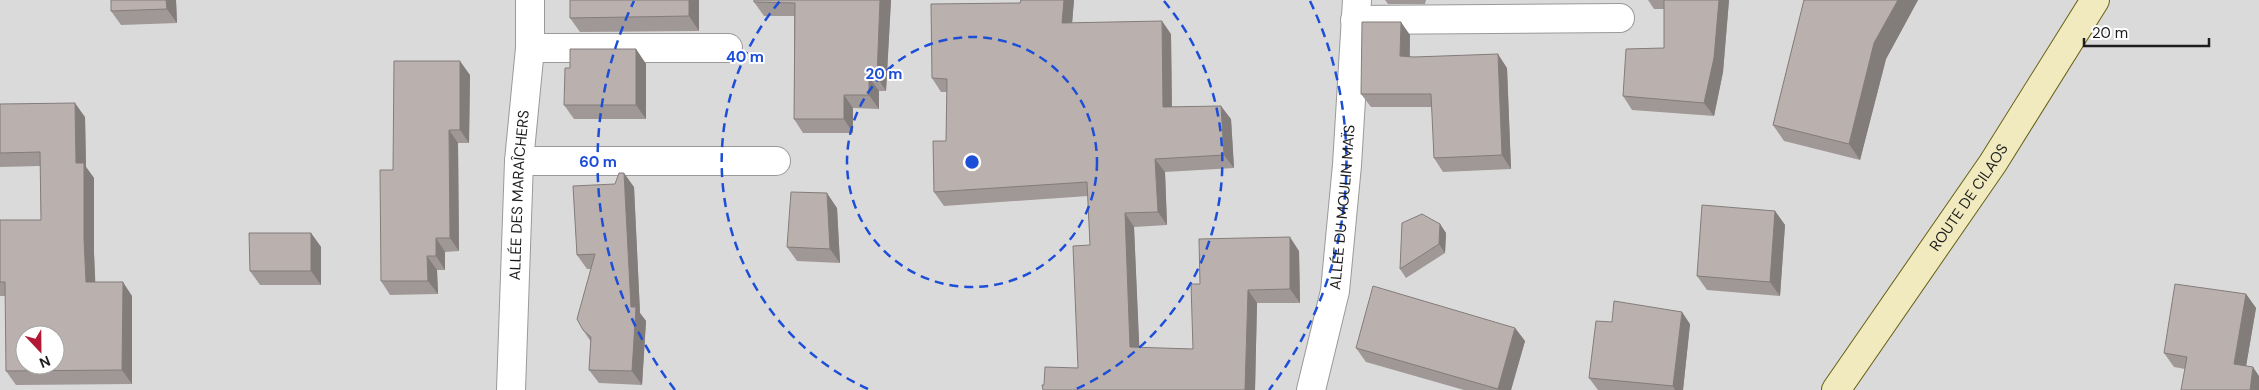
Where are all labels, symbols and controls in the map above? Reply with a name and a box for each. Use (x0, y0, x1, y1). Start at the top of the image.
scale bar (2084, 15, 2209, 47)
text: 20 m (2092, 23, 2128, 43)
text: 40 m (726, 47, 764, 67)
text: 20 m (866, 64, 902, 84)
street label: ALLÉE DES MARAÎCHERS (505, 109, 534, 281)
street label: ALLÉE DU MOULIN MAÏS (1325, 124, 1359, 291)
street label: ROUTE DE CILAOS (1925, 140, 2013, 255)
text: 60 m (579, 152, 617, 172)
centre of rings (963, 153, 981, 171)
north arrow (15, 325, 65, 375)
text: N (37, 352, 53, 372)

